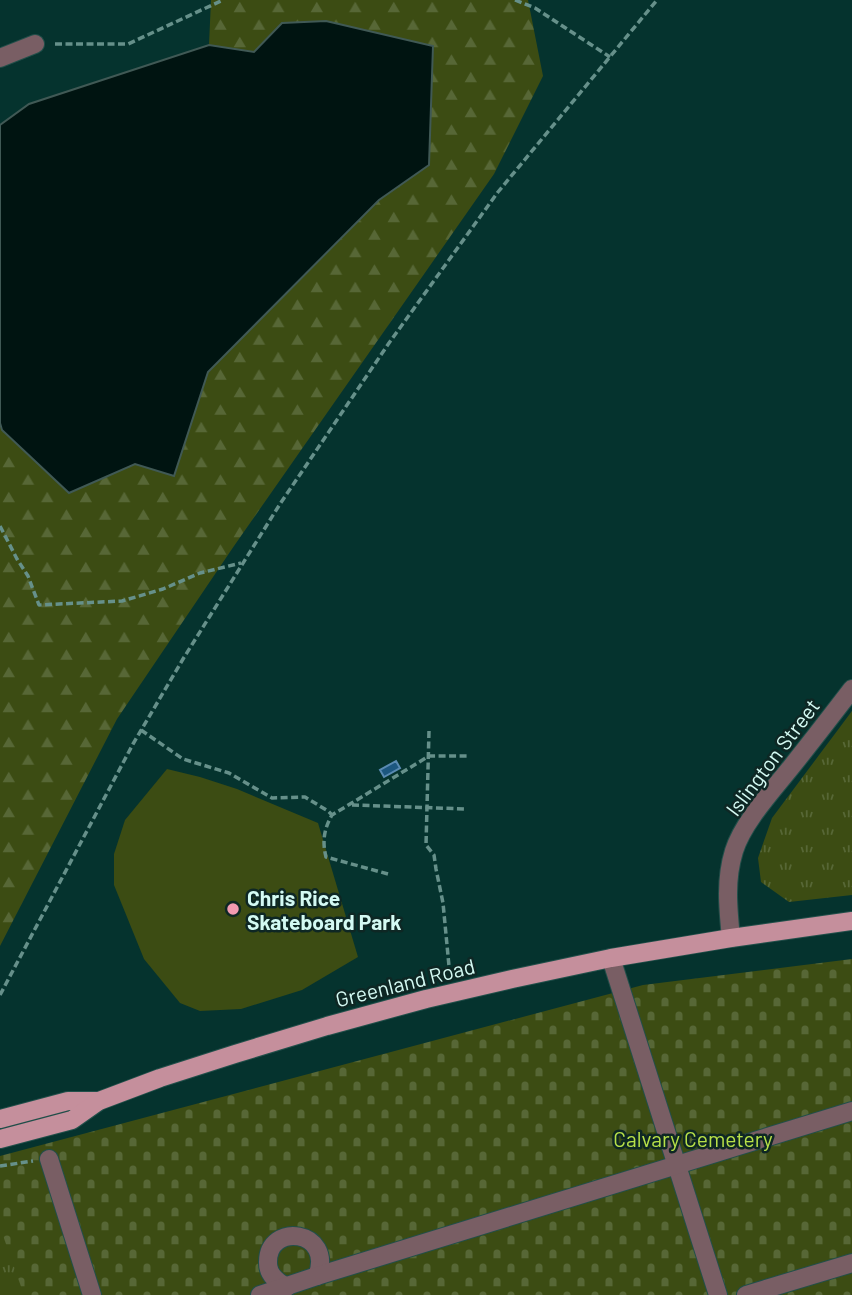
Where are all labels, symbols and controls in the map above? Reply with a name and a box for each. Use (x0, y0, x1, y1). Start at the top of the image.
street label: Islington Street (720, 694, 824, 820)
place label: Chris Rice Skateboard Park (247, 885, 402, 934)
marker: Chris Rice Skateboard Park (225, 901, 241, 917)
street label: Greenland Road (333, 953, 477, 1011)
park label: Calvary Cemetery (613, 1126, 773, 1151)

